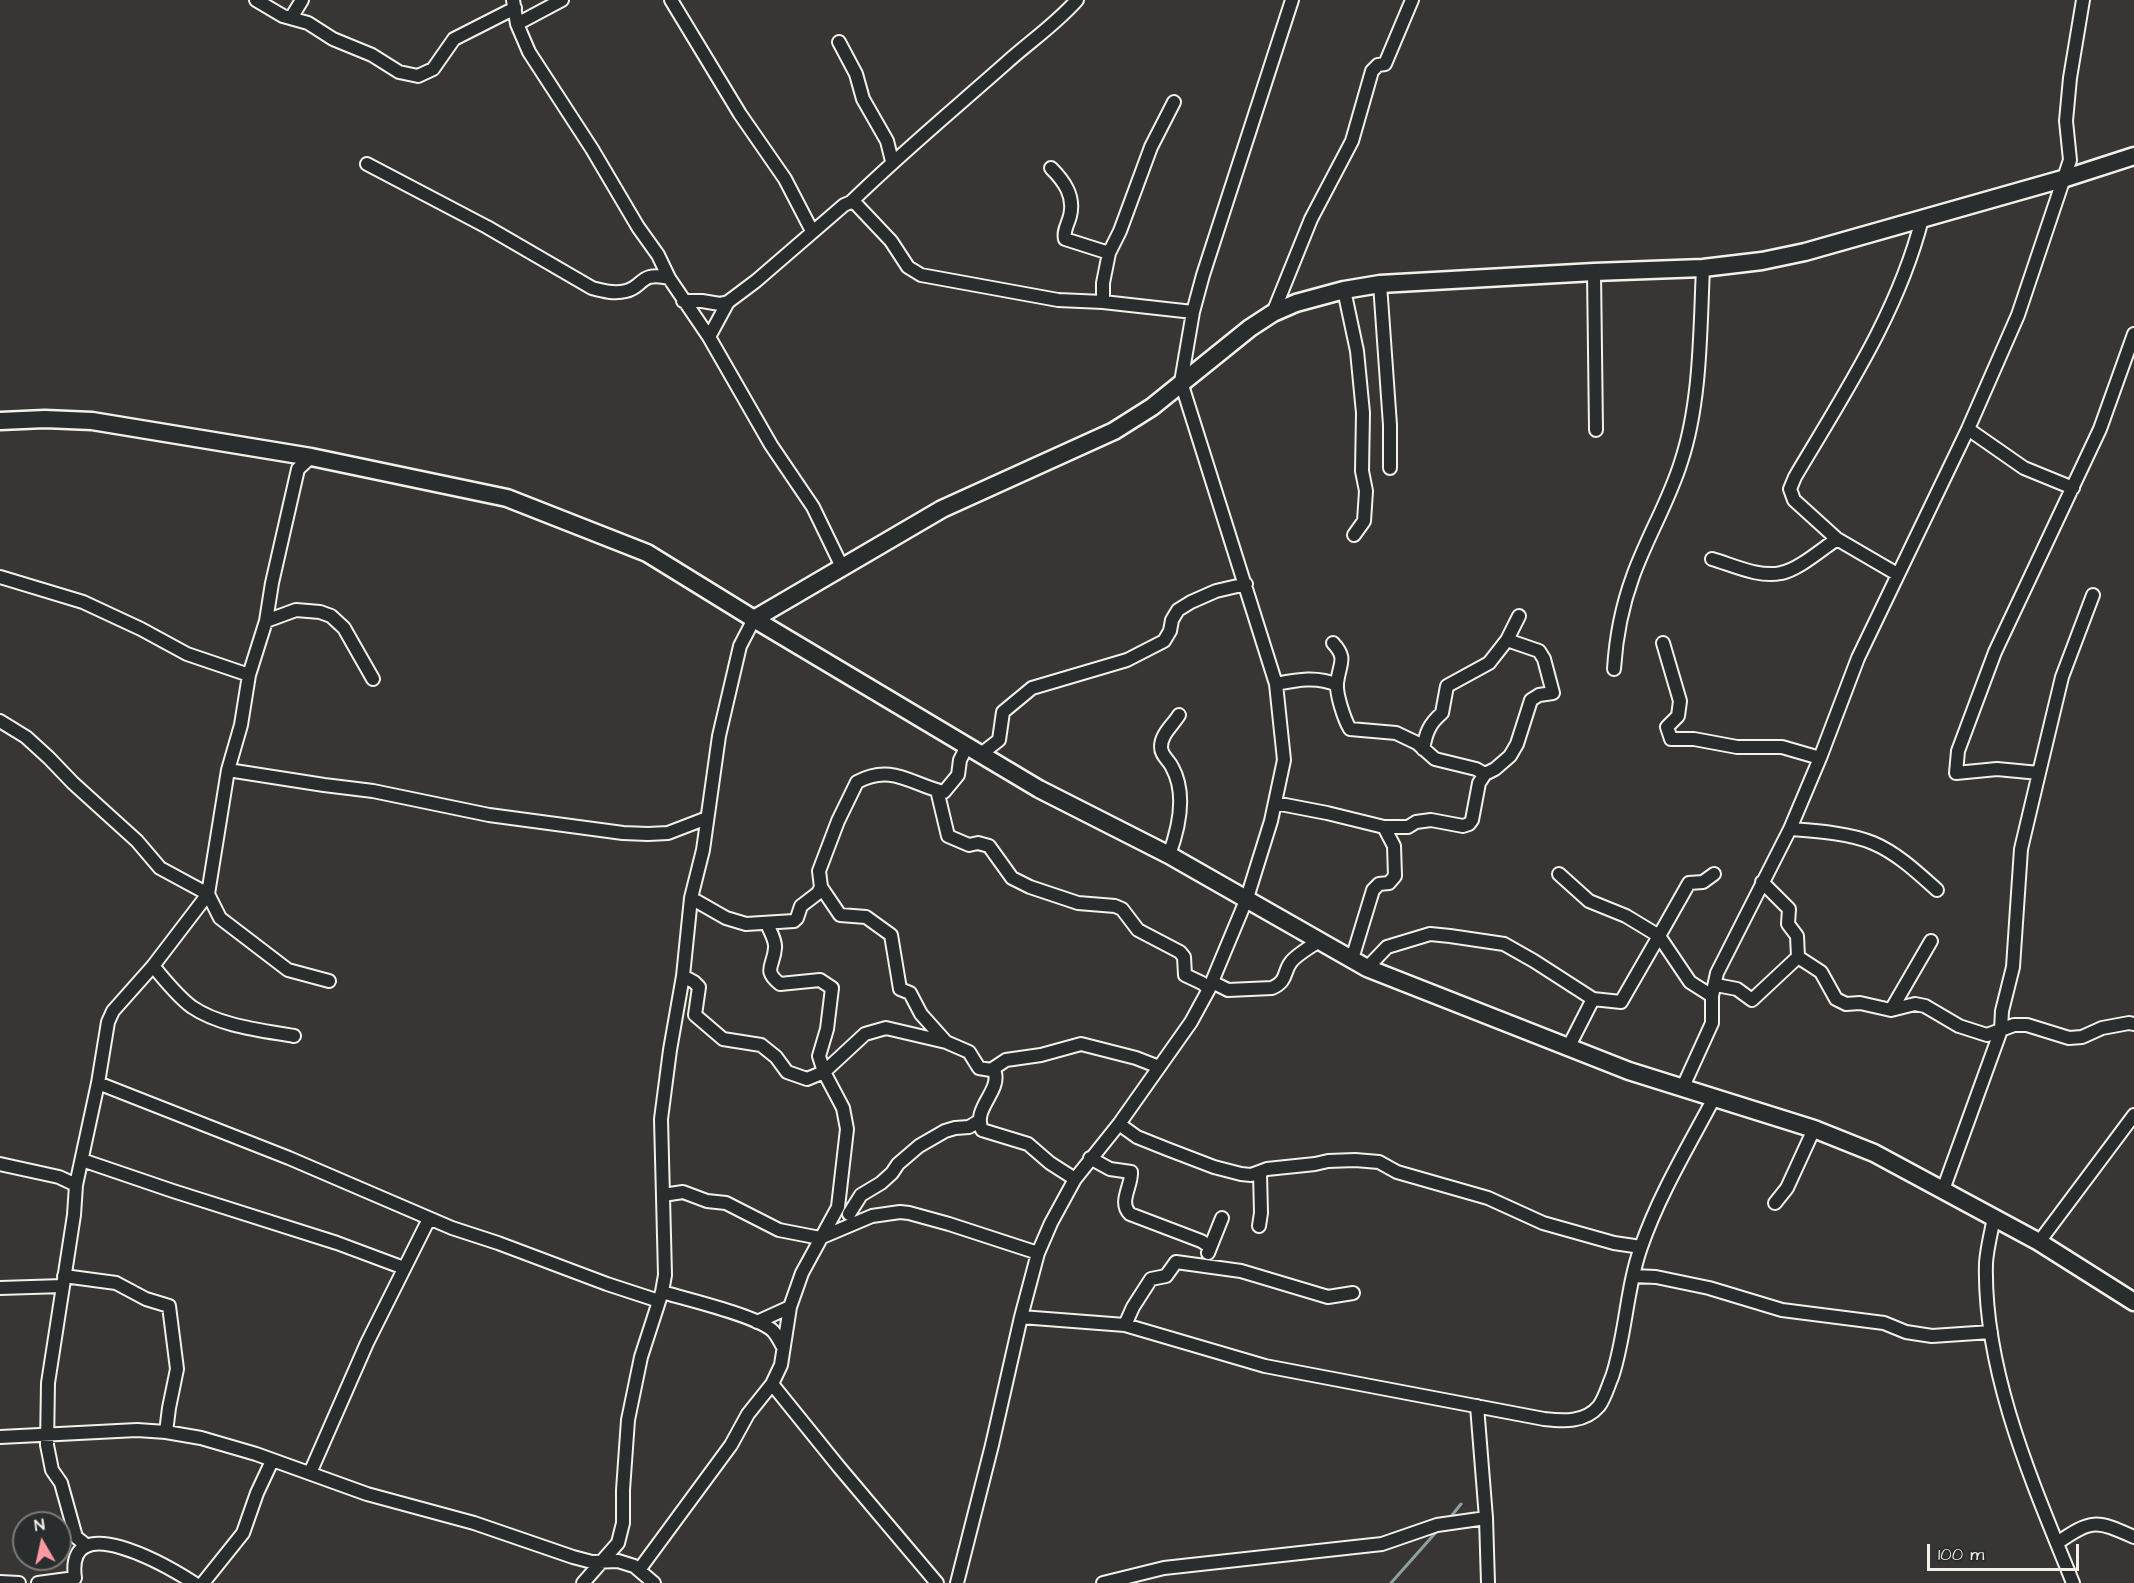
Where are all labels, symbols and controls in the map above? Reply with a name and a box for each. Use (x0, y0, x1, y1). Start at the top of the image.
north arrow (12, 1511, 72, 1571)
text: N (33, 1514, 46, 1537)
scale bar (1930, 1532, 2082, 1570)
text: 100 m (1938, 1542, 1984, 1567)

